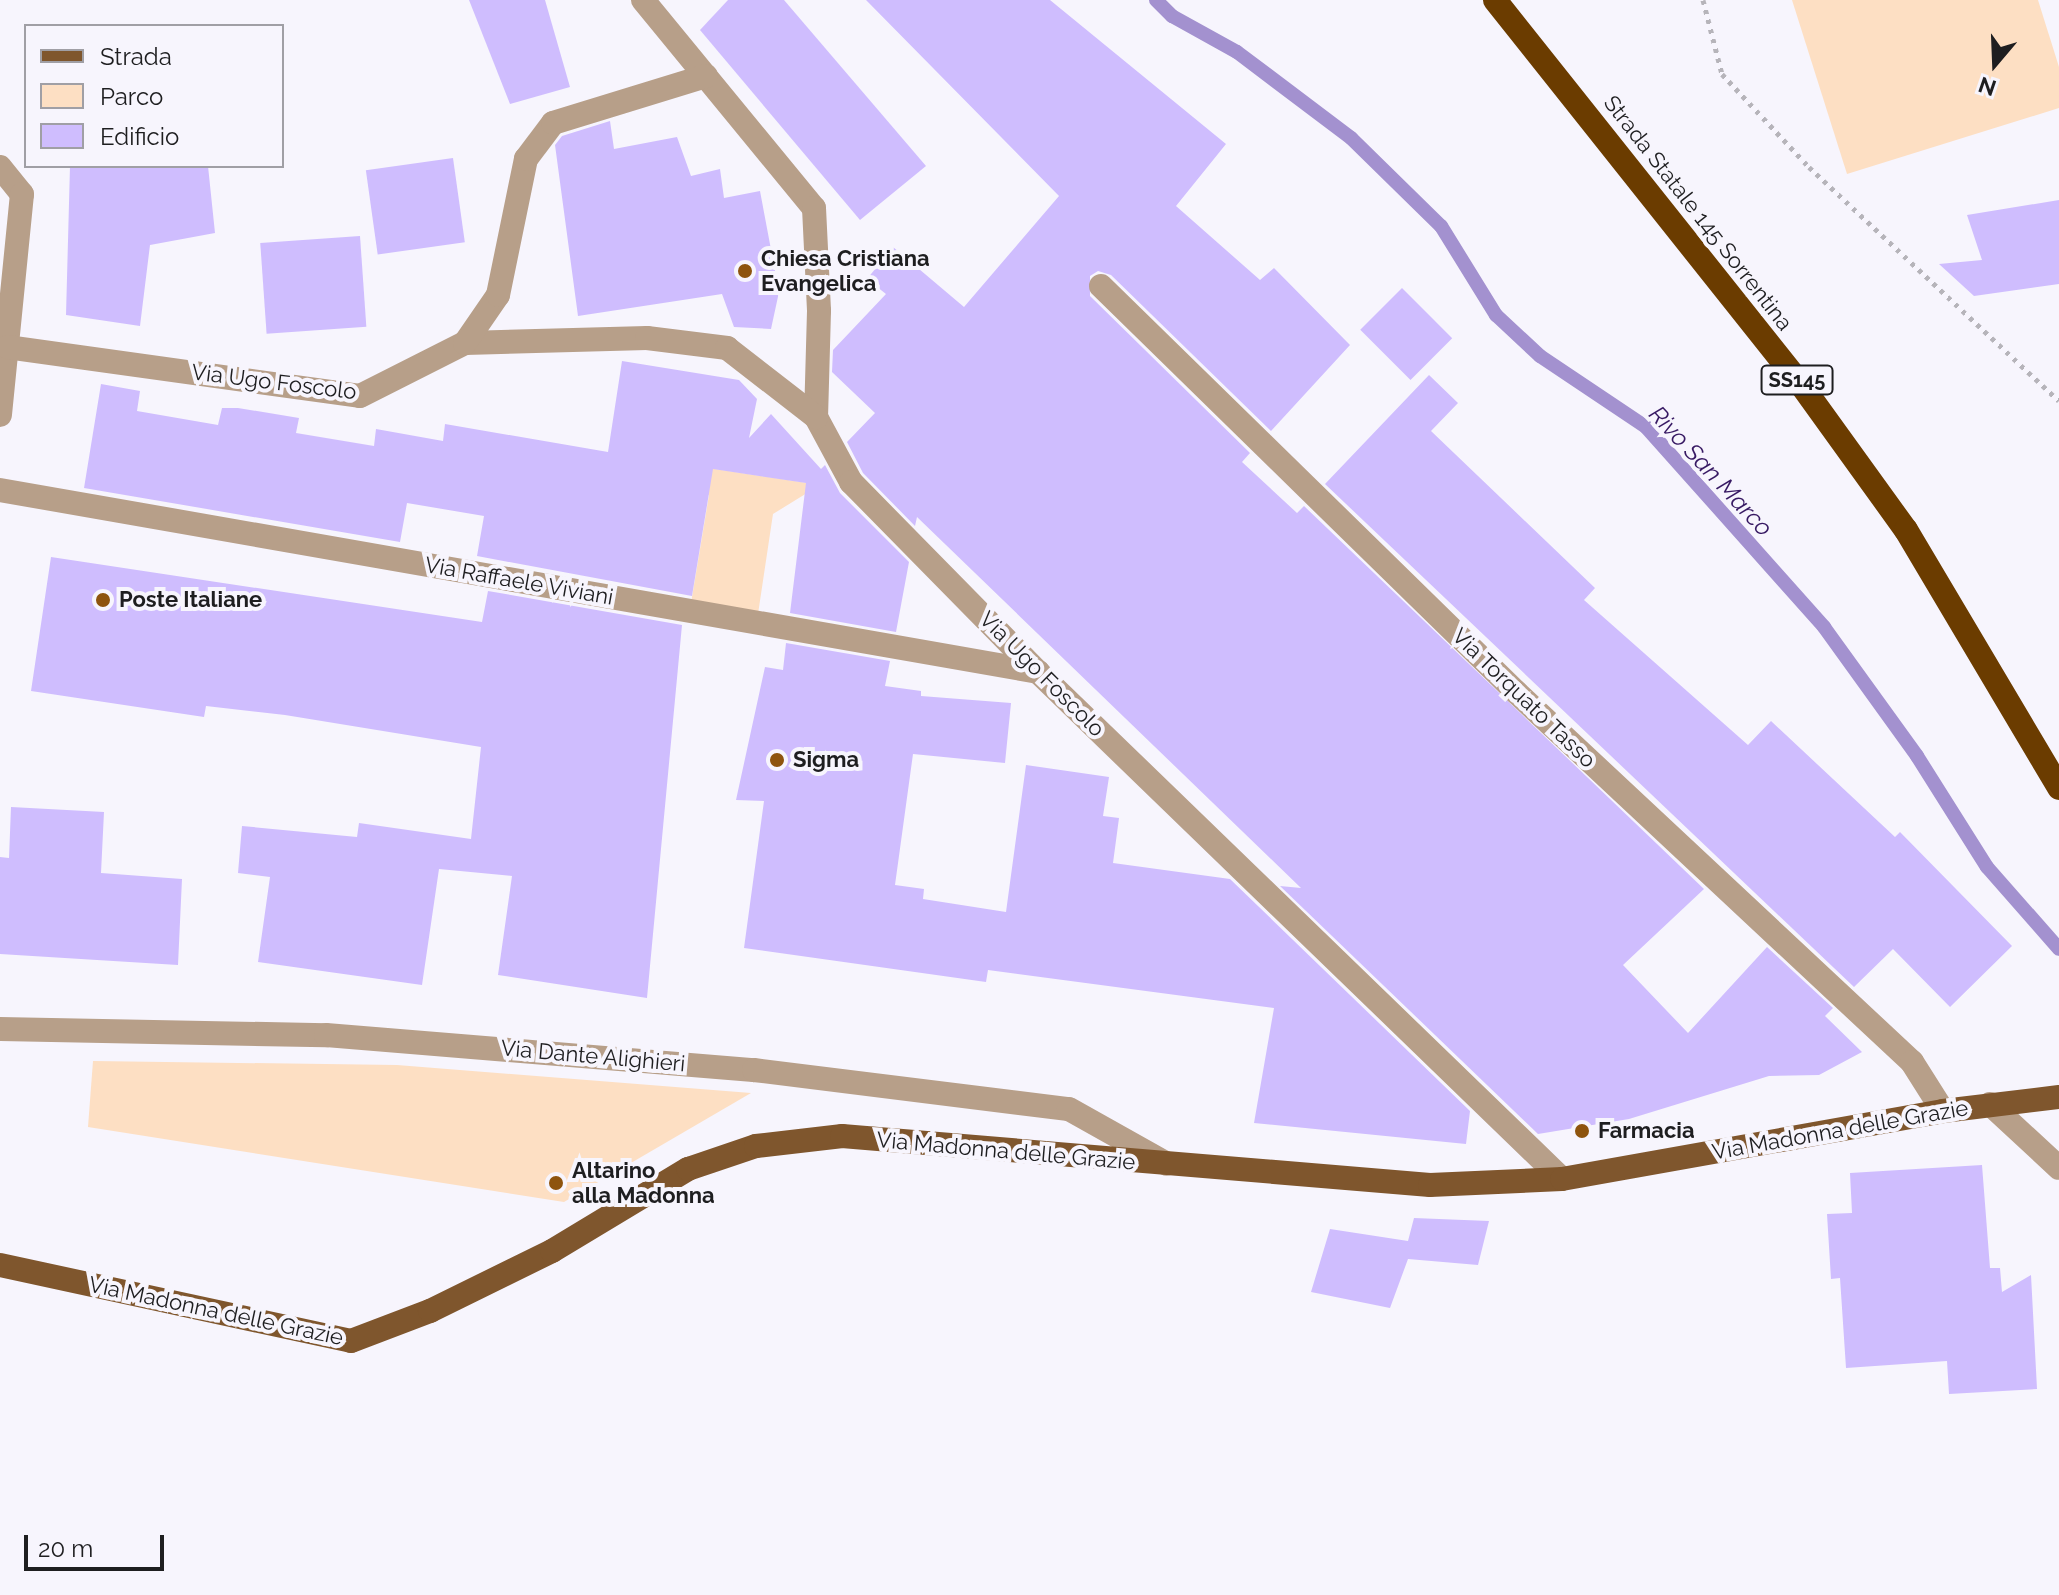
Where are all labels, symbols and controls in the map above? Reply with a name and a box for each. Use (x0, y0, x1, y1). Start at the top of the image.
legend (24, 24, 284, 168)
north arrow (1955, 24, 2035, 104)
text: Strada (100, 42, 172, 71)
text: N (1975, 72, 1999, 102)
text: Parco (100, 82, 163, 111)
street label: Strada Statale 145 Sorrentina (1598, 90, 1798, 336)
text: Edificio (100, 122, 179, 151)
place label: Chiesa Cristiana Evangelica (761, 245, 930, 296)
marker: Chiesa Cristiana Evangelica (736, 262, 754, 280)
street label: Via Ugo Foscolo (190, 359, 358, 405)
road number: SS145 (1759, 364, 1835, 396)
water label: Rivo San Marco (1643, 400, 1779, 542)
street label: Via Raffaele Viviani (422, 551, 616, 611)
place label: Poste Italiane (119, 587, 262, 613)
marker: Poste Italiane (94, 591, 112, 609)
street label: Via Ugo Foscolo (974, 606, 1110, 742)
street label: Via Torquato Tasso (1446, 622, 1602, 774)
place label: Sigma (793, 747, 859, 773)
marker: Sigma (768, 751, 786, 769)
street label: Via Dante Alighieri (499, 1035, 687, 1077)
street label: Via Madonna delle Grazie (1710, 1094, 1970, 1166)
place label: Farmacia (1598, 1118, 1695, 1144)
marker: Farmacia (1573, 1122, 1591, 1140)
street label: Via Madonna delle Grazie (876, 1127, 1136, 1175)
place label: Altarino alla Madonna (572, 1157, 715, 1208)
marker: Altarino alla Madonna (547, 1174, 565, 1192)
street label: Via Madonna delle Grazie (86, 1271, 346, 1351)
scale bar (28, 1519, 168, 1569)
text: 20 m (38, 1534, 93, 1563)

